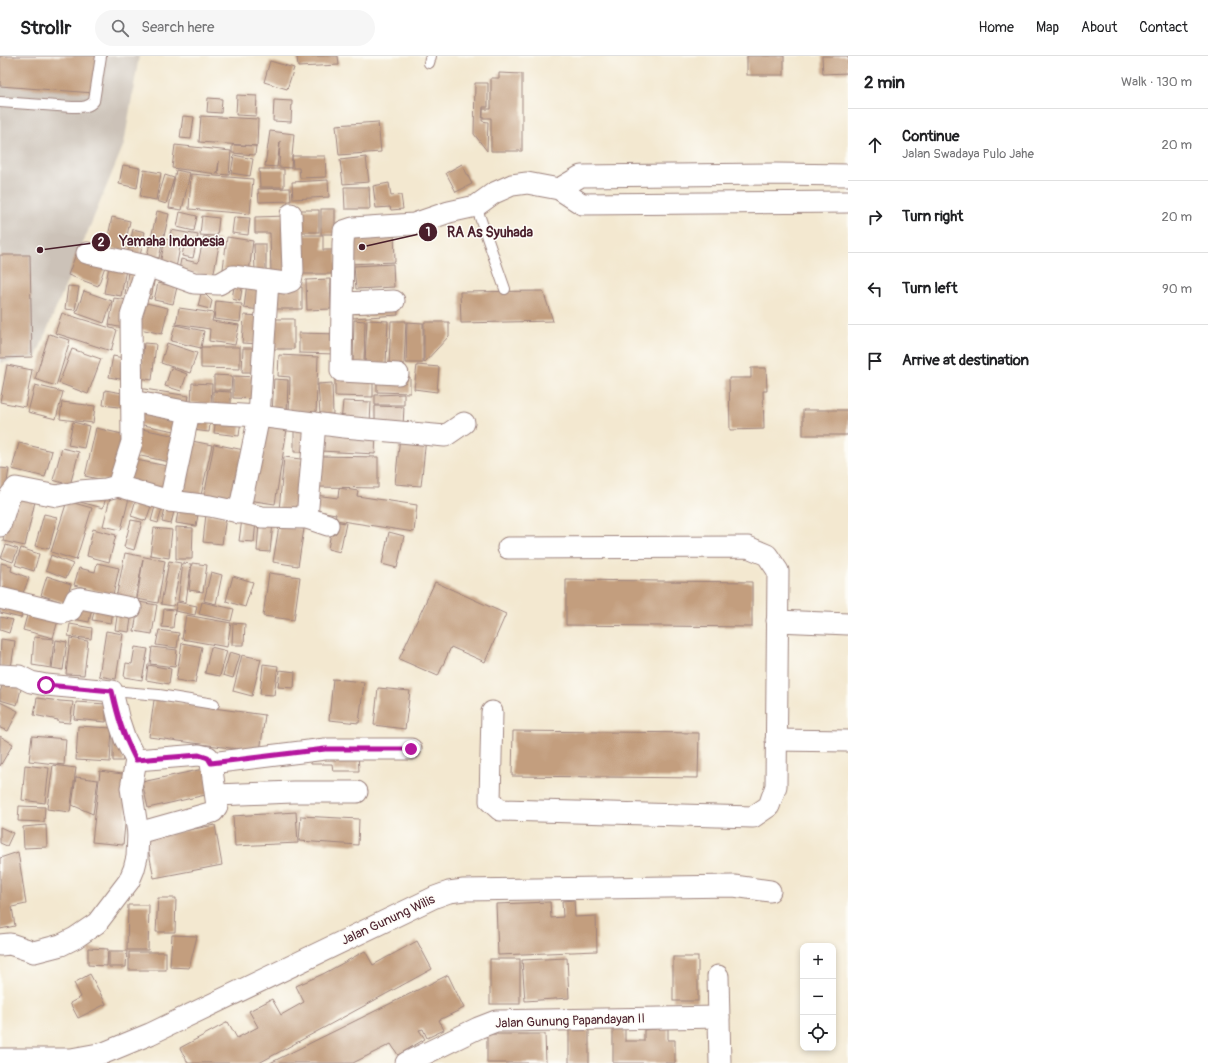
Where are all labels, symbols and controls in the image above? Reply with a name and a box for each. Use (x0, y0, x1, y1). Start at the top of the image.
search box (95, 10, 375, 46)
text: Strollr (20, 16, 71, 40)
icon: search (109, 17, 131, 39)
text: Search here (141, 18, 214, 37)
text: Home (979, 19, 1014, 36)
text: Map (1036, 19, 1059, 36)
text: About (1081, 19, 1117, 36)
text: Contact (1139, 19, 1188, 36)
text: 2 min (864, 72, 905, 93)
text: Walk · 130 m (1121, 74, 1192, 90)
text: Continue (902, 127, 960, 146)
icon: ahead (864, 134, 886, 156)
text: 20 m (1161, 137, 1192, 153)
text: Jalan Swadaya Pulo Jahe (902, 146, 1034, 162)
icon: right (864, 206, 886, 228)
text: Turn right (902, 207, 963, 226)
text: 20 m (1161, 209, 1192, 225)
callout: RA As Syuhada (418, 219, 541, 245)
text: RA As Syuhada (447, 224, 534, 241)
text: 1 (426, 225, 430, 240)
callout: Yamaha Indonesia (91, 229, 232, 255)
text: Yamaha Indonesia (118, 233, 225, 250)
text: 2 (98, 235, 105, 250)
icon: left (864, 278, 886, 300)
text: Turn left (902, 279, 958, 298)
text: 90 m (1162, 281, 1192, 297)
icon: arrive (864, 350, 886, 372)
text: Arrive at destination (902, 351, 1029, 370)
route start (37, 676, 55, 694)
route end (402, 740, 420, 758)
street label: Jalan Gunung Wilis (339, 891, 438, 949)
map controls (800, 943, 836, 1051)
button: + (800, 943, 836, 979)
button: − (800, 979, 836, 1015)
street label: Jalan Gunung Papandayan II (495, 1010, 645, 1032)
button: locate (800, 1015, 836, 1051)

